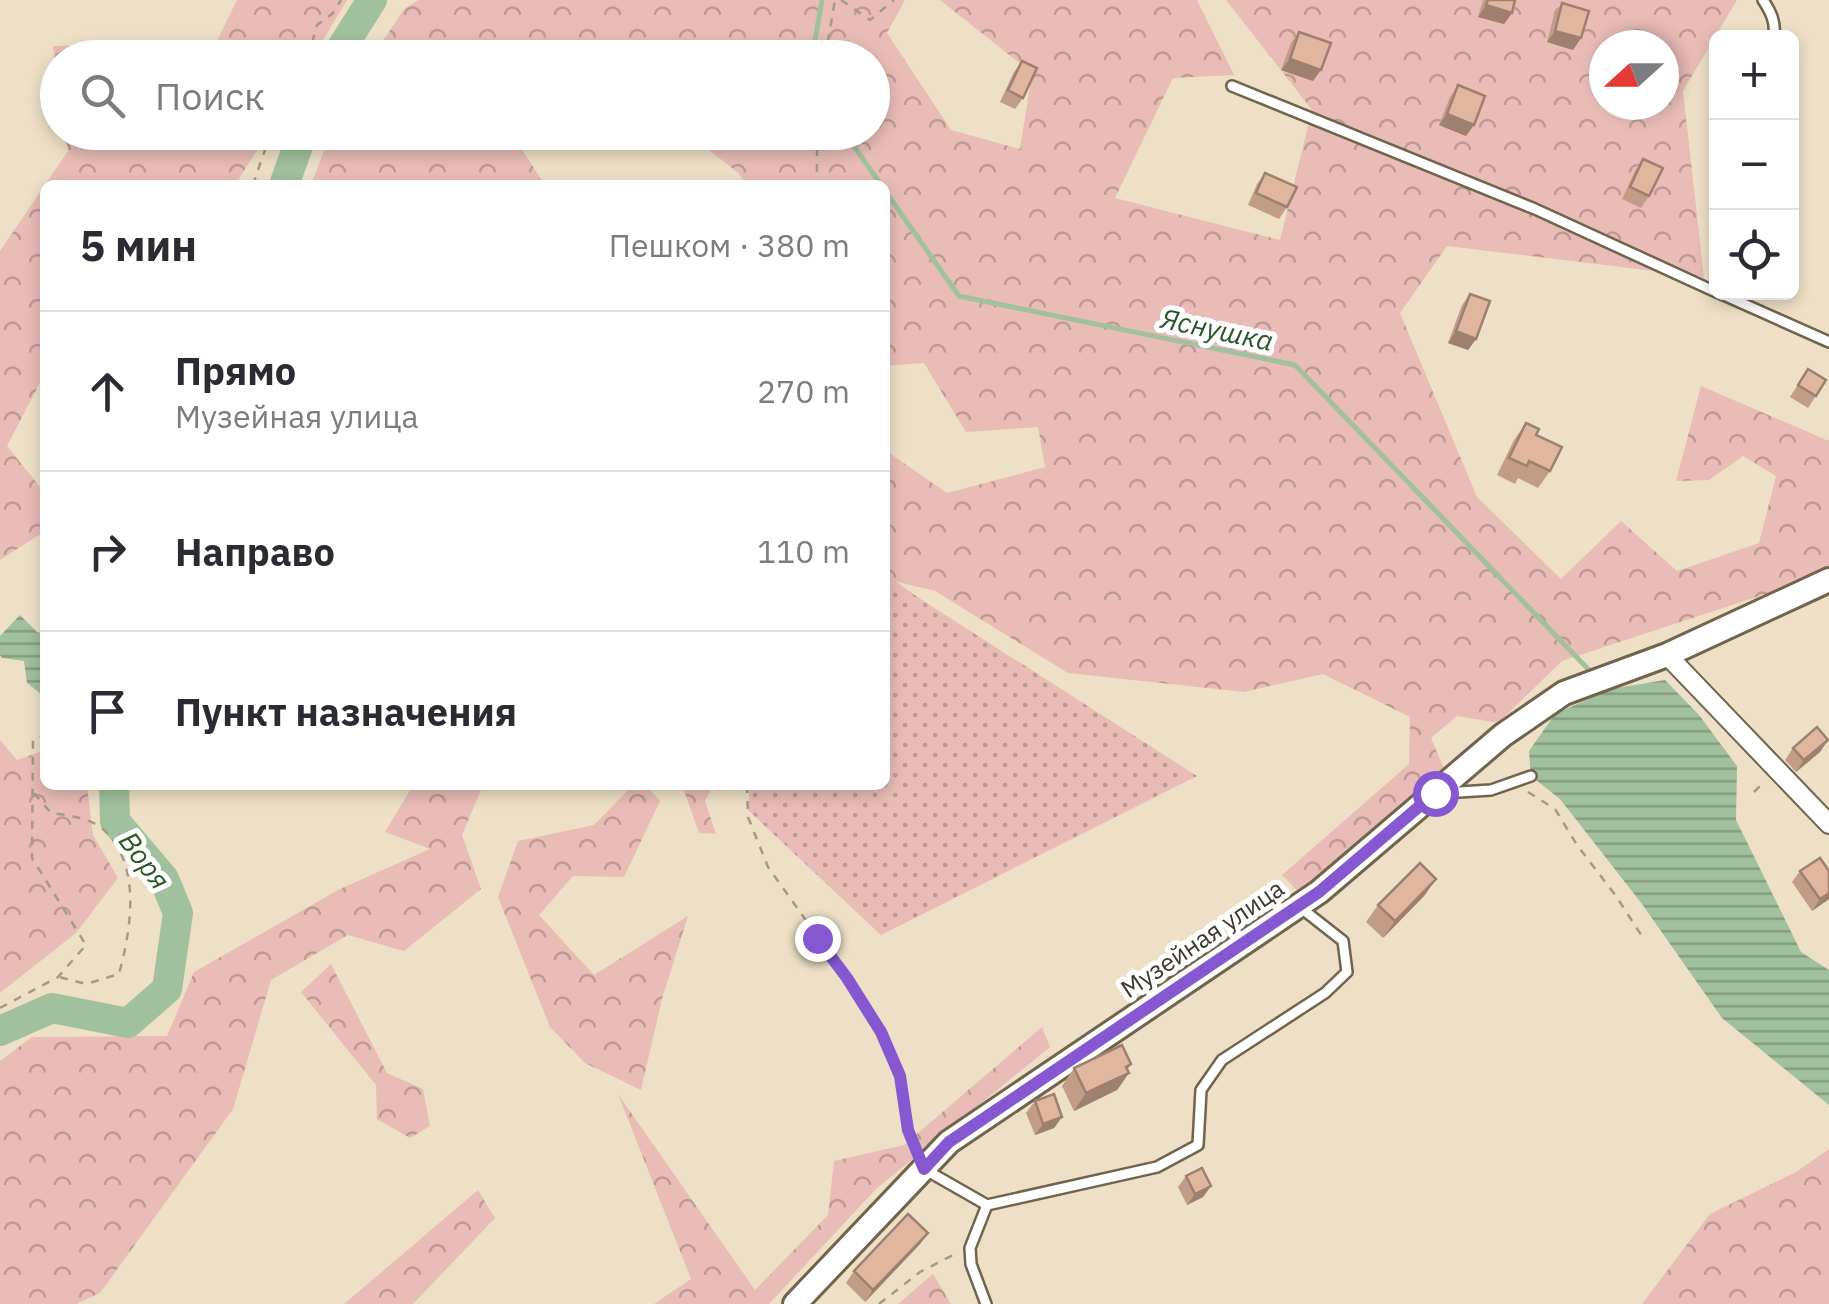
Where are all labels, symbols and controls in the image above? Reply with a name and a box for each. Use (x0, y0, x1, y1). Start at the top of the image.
north arrow (1589, 30, 1679, 120)
map controls (1709, 30, 1799, 300)
button: + (1709, 30, 1799, 120)
search box (40, 40, 890, 150)
icon: search (75, 68, 130, 123)
text: Поиск (155, 71, 265, 120)
button: − (1709, 120, 1799, 210)
button: locate (1709, 210, 1799, 300)
text: 5 мин (80, 218, 197, 273)
text: Пешком · 380 m (609, 224, 850, 266)
water label: Яснушка (1156, 299, 1277, 359)
text: Прямо (175, 346, 296, 395)
icon: ahead (80, 364, 135, 419)
text: 270 m (757, 370, 850, 412)
text: Музейная улица (175, 395, 419, 437)
icon: right (80, 524, 135, 579)
text: Направо (175, 527, 335, 576)
text: 110 m (757, 530, 850, 572)
icon: arrive (80, 684, 135, 739)
text: Пункт назначения (175, 687, 517, 736)
route start (1413, 771, 1459, 817)
water label: Воря (111, 823, 179, 897)
street label: Музейная улица (1114, 871, 1290, 1005)
route end (795, 916, 841, 962)

